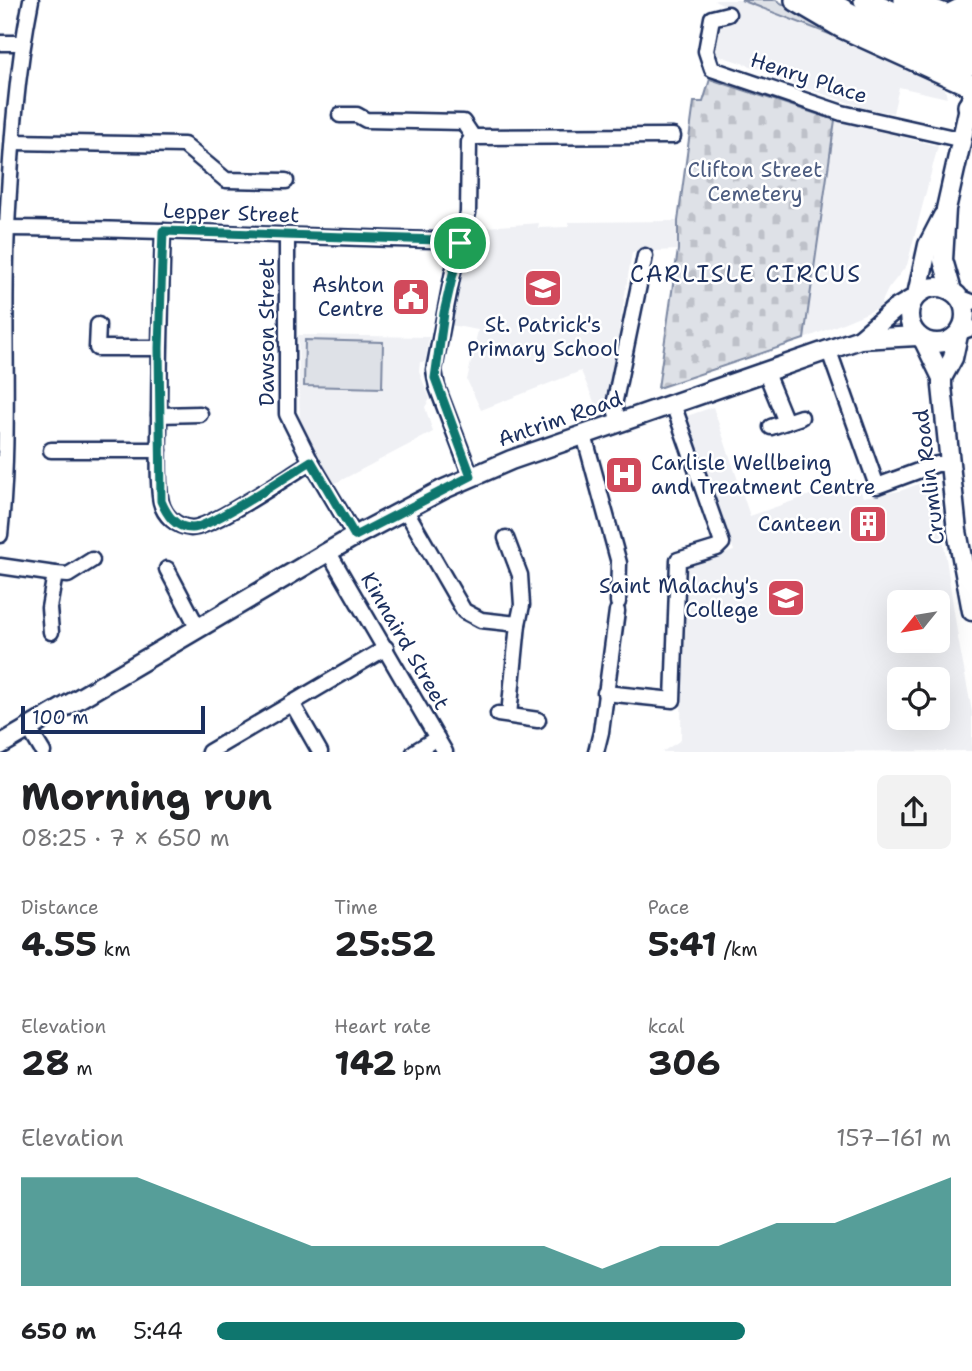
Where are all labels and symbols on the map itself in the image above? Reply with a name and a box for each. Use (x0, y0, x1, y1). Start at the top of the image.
street label: Henry Place (747, 46, 871, 110)
park label: Clifton Street Cemetery (687, 156, 823, 208)
street label: Lepper Street (162, 197, 300, 229)
pin (430, 213, 490, 273)
street label: Dawson Street (253, 258, 281, 406)
district label: CARLISLE CIRCUS (630, 259, 862, 289)
school or university icon: St. Patrick's Primary School (522, 267, 564, 309)
place label: Ashton Centre (312, 271, 384, 323)
public building icon: Ashton Centre (390, 276, 432, 318)
place label: St. Patrick's Primary School (467, 311, 620, 363)
street label: Antrim Road (494, 385, 626, 453)
street label: Crumlin Road (907, 408, 951, 546)
place label: Carlisle Wellbeing and Treatment Centre (651, 449, 876, 501)
hospital icon: Carlisle Wellbeing and Treatment Centre (603, 454, 645, 496)
building icon: Canteen (847, 503, 889, 545)
place label: Canteen (758, 510, 841, 538)
street label: Kinnaird Street (354, 567, 456, 715)
place label: Saint Malachy's College (599, 572, 759, 624)
school or university icon: Saint Malachy's College (765, 577, 807, 619)
north arrow (887, 590, 950, 653)
scale bar (21, 702, 205, 734)

